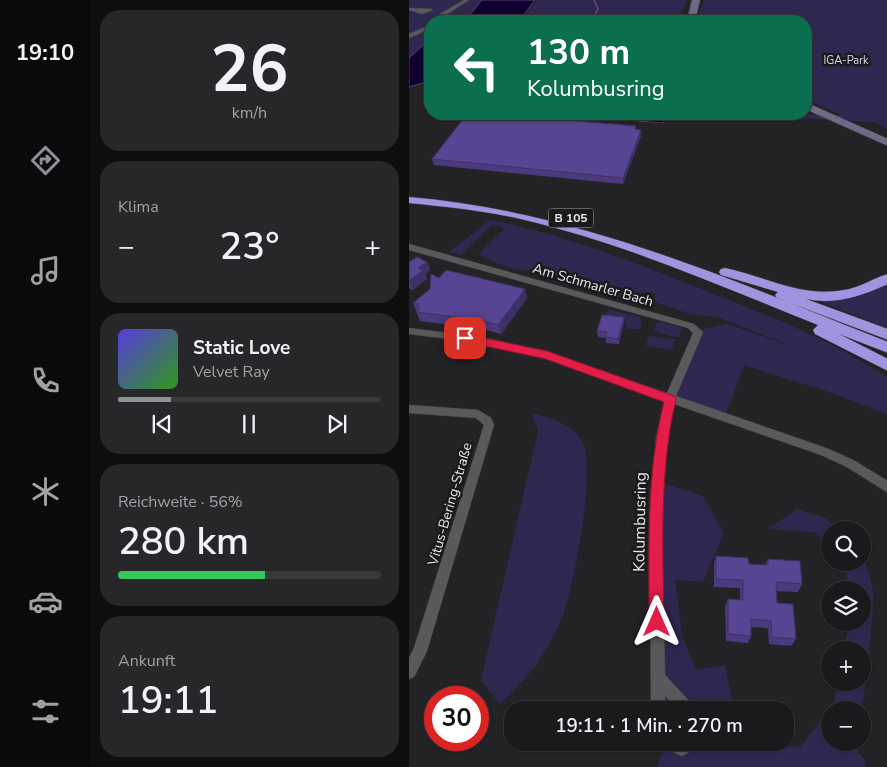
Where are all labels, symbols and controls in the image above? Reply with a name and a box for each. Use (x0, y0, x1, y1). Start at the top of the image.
text: 26 (210, 25, 289, 114)
text: 130 m (527, 29, 630, 76)
icon: left (444, 35, 509, 100)
text: 19:10 (16, 38, 74, 68)
park label: IGA-Park (823, 53, 869, 68)
text: Kolumbusring (527, 74, 665, 104)
text: km/h (232, 102, 267, 124)
icon: directions (28, 143, 63, 178)
text: Klima (118, 196, 159, 218)
road number: B 105 (549, 208, 593, 228)
text: 23° (220, 221, 279, 272)
text: − (118, 228, 135, 266)
text: + (364, 228, 381, 266)
icon: music (28, 253, 63, 288)
street label: Am Schmarler Bach (530, 259, 656, 311)
pin (444, 317, 486, 359)
icon: arrive (451, 324, 479, 352)
text: Static Love (193, 335, 290, 361)
text: Velvet Ray (193, 361, 270, 383)
icon: phone (28, 363, 63, 398)
icon: previous (148, 410, 176, 438)
icon: pause (235, 410, 263, 438)
icon: next (323, 410, 351, 438)
street label: Vitus-Bering-Straße (423, 440, 477, 569)
street label: Kolumbusring (628, 472, 652, 572)
icon: climate (28, 474, 63, 509)
text: Reichweite · 56% (118, 491, 243, 513)
text: 280 km (118, 516, 249, 567)
map controls (821, 521, 871, 751)
button: search (821, 521, 871, 571)
button: layers (821, 581, 871, 631)
icon: car (28, 584, 63, 619)
position arrow (630, 595, 682, 647)
button: + (821, 641, 871, 691)
text: Ankunft (118, 650, 175, 672)
text: 19:11 (118, 675, 218, 726)
speed limit sign: 30 (424, 686, 489, 751)
icon: filters (28, 694, 63, 729)
button: − (821, 701, 871, 751)
text: 19:11 · 1 Min. · 270 m (555, 713, 743, 739)

